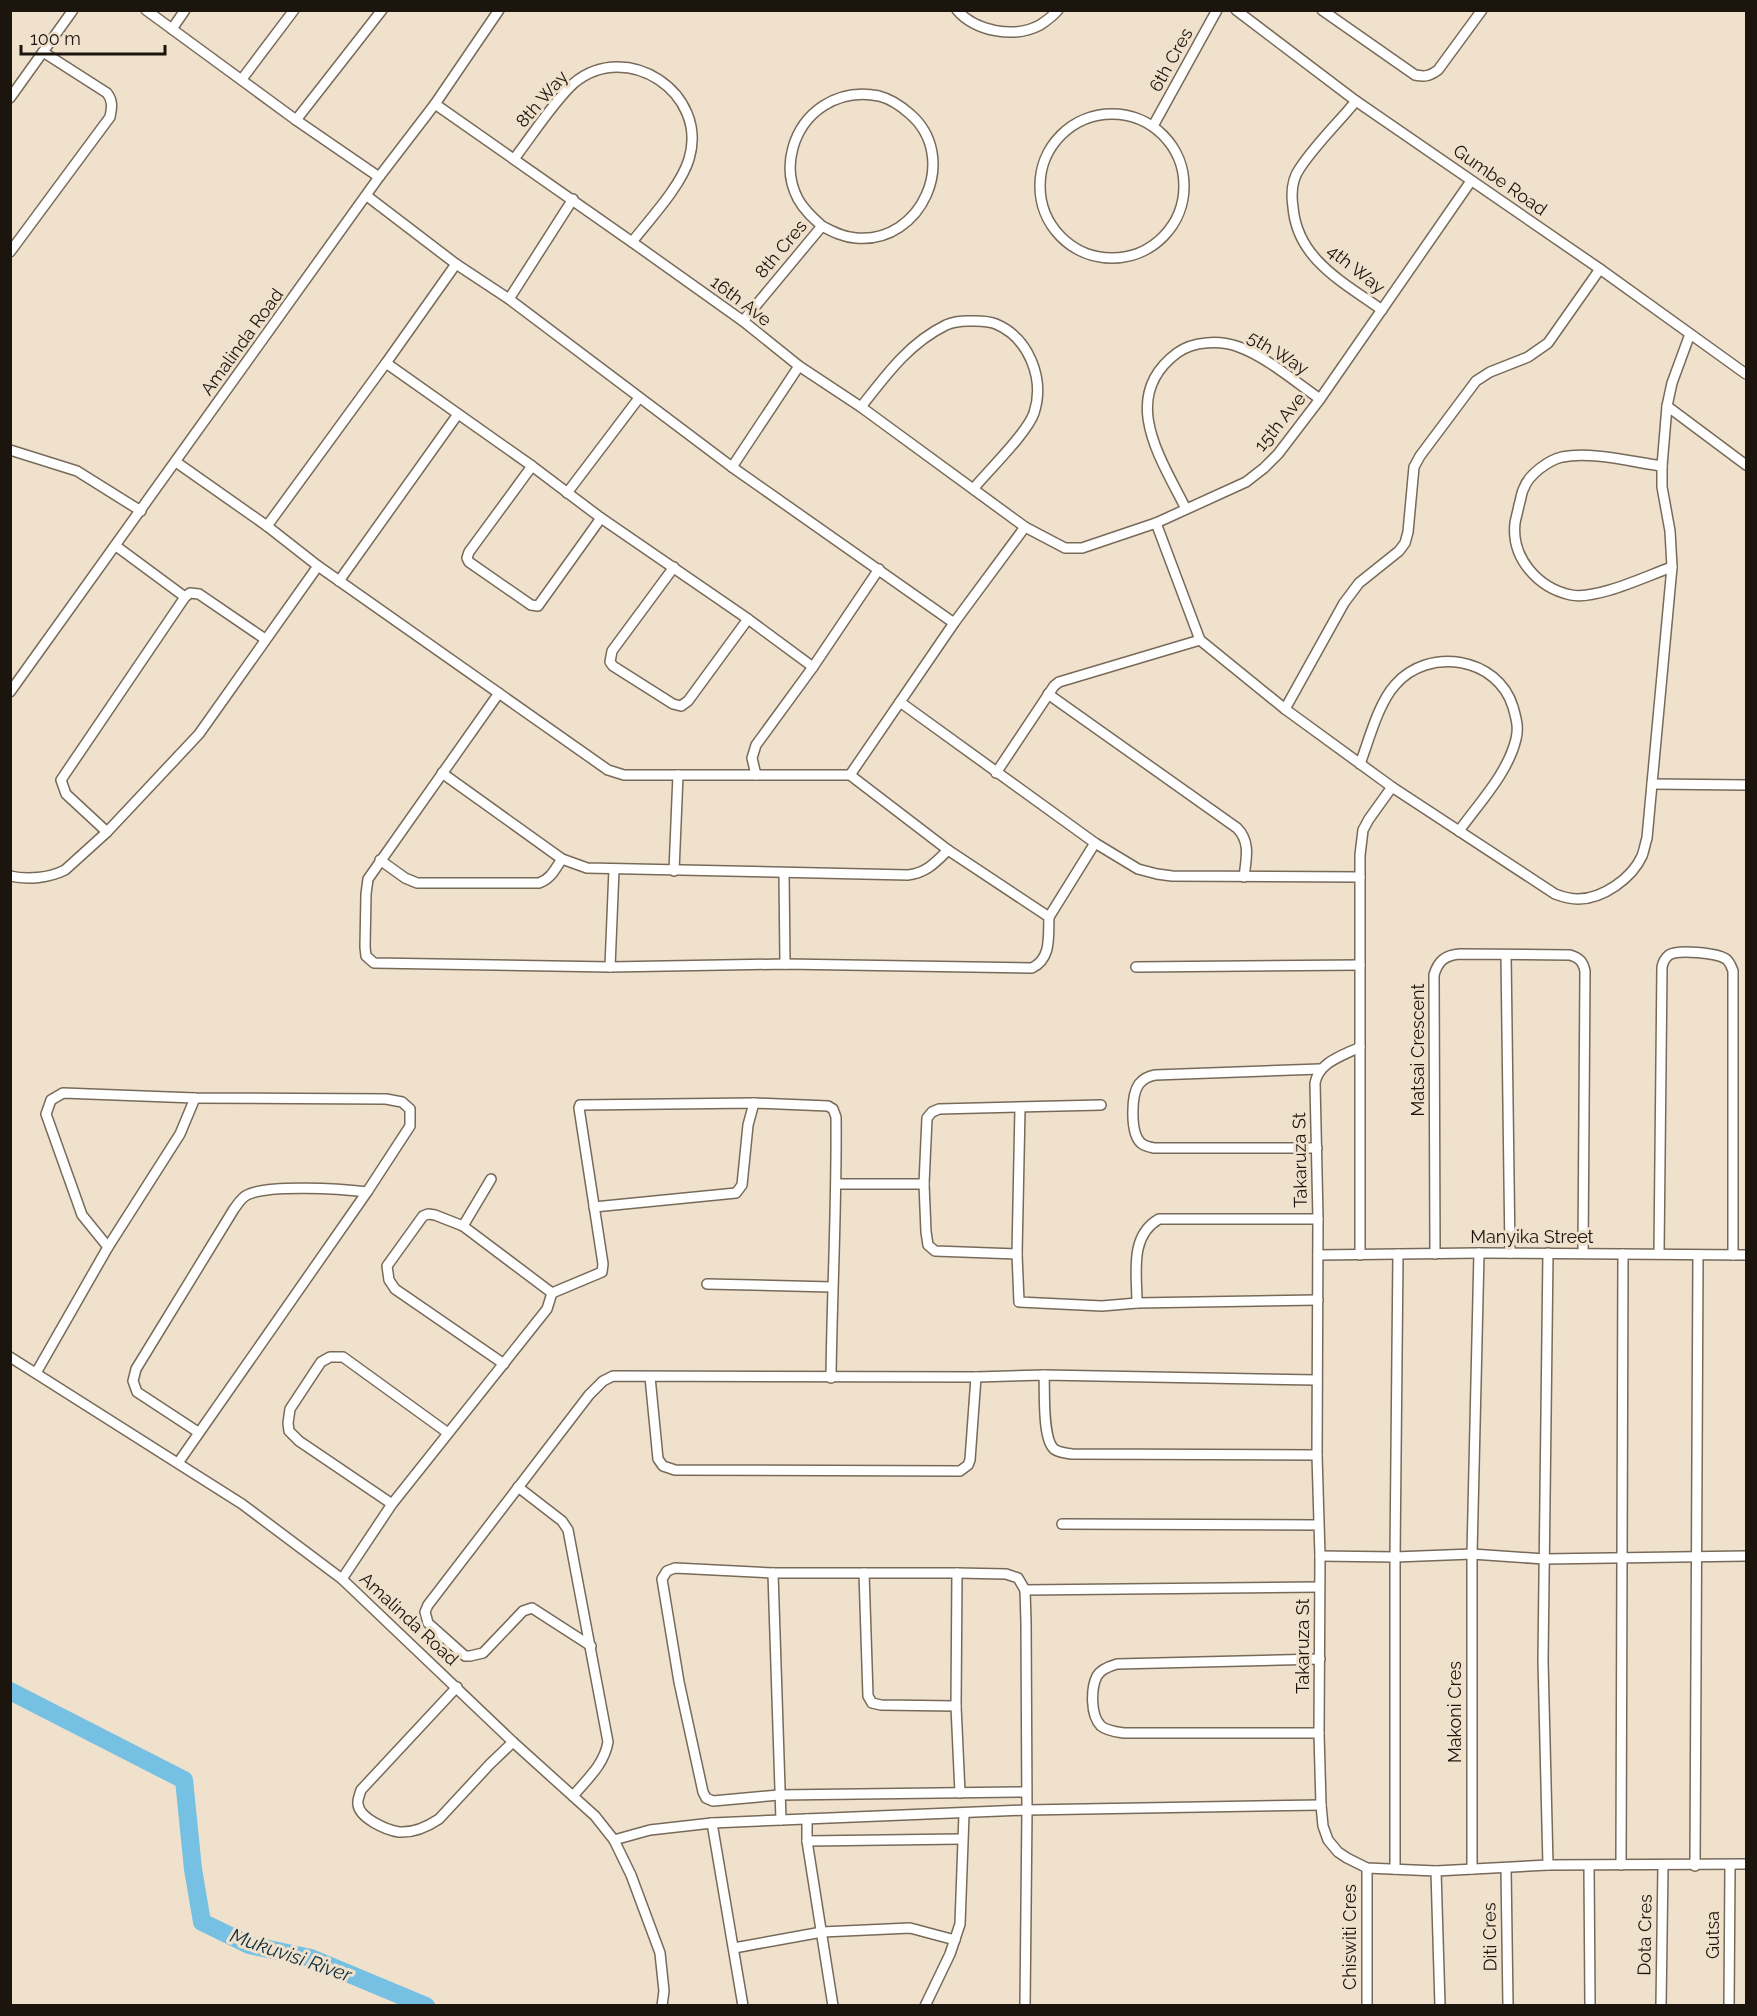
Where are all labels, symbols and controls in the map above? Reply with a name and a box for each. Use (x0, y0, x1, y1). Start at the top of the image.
scale bar (21, 18, 165, 56)
street label: 6th Cres (1145, 24, 1197, 95)
text: 100 m (30, 28, 81, 49)
street label: 8th Way (511, 66, 572, 131)
street label: Gumbe Road (1449, 140, 1551, 220)
street label: 8th Cres (750, 215, 811, 282)
street label: 4th Way (1323, 240, 1390, 298)
street label: 16th Ave (707, 271, 776, 330)
street label: Amalinda Road (196, 284, 287, 399)
street label: 5th Way (1244, 326, 1313, 379)
street label: 15th Ave (1250, 388, 1310, 455)
street label: Matsai Crescent (1407, 984, 1428, 1116)
street label: Takaruza St (1288, 1112, 1311, 1208)
street label: Manyika Street (1470, 1226, 1594, 1247)
street label: Amalinda Road (356, 1568, 463, 1669)
street label: Takaruza St (1292, 1598, 1313, 1694)
street label: Makoni Cres (1444, 1661, 1465, 1763)
street label: Chiswiti Cres (1339, 1884, 1360, 1990)
street label: Dota Cres (1633, 1894, 1656, 1976)
street label: Diti Cres (1478, 1902, 1501, 1972)
street label: Gutsa (1702, 1911, 1723, 1959)
water label: Mukuvisi River (227, 1923, 356, 1987)

